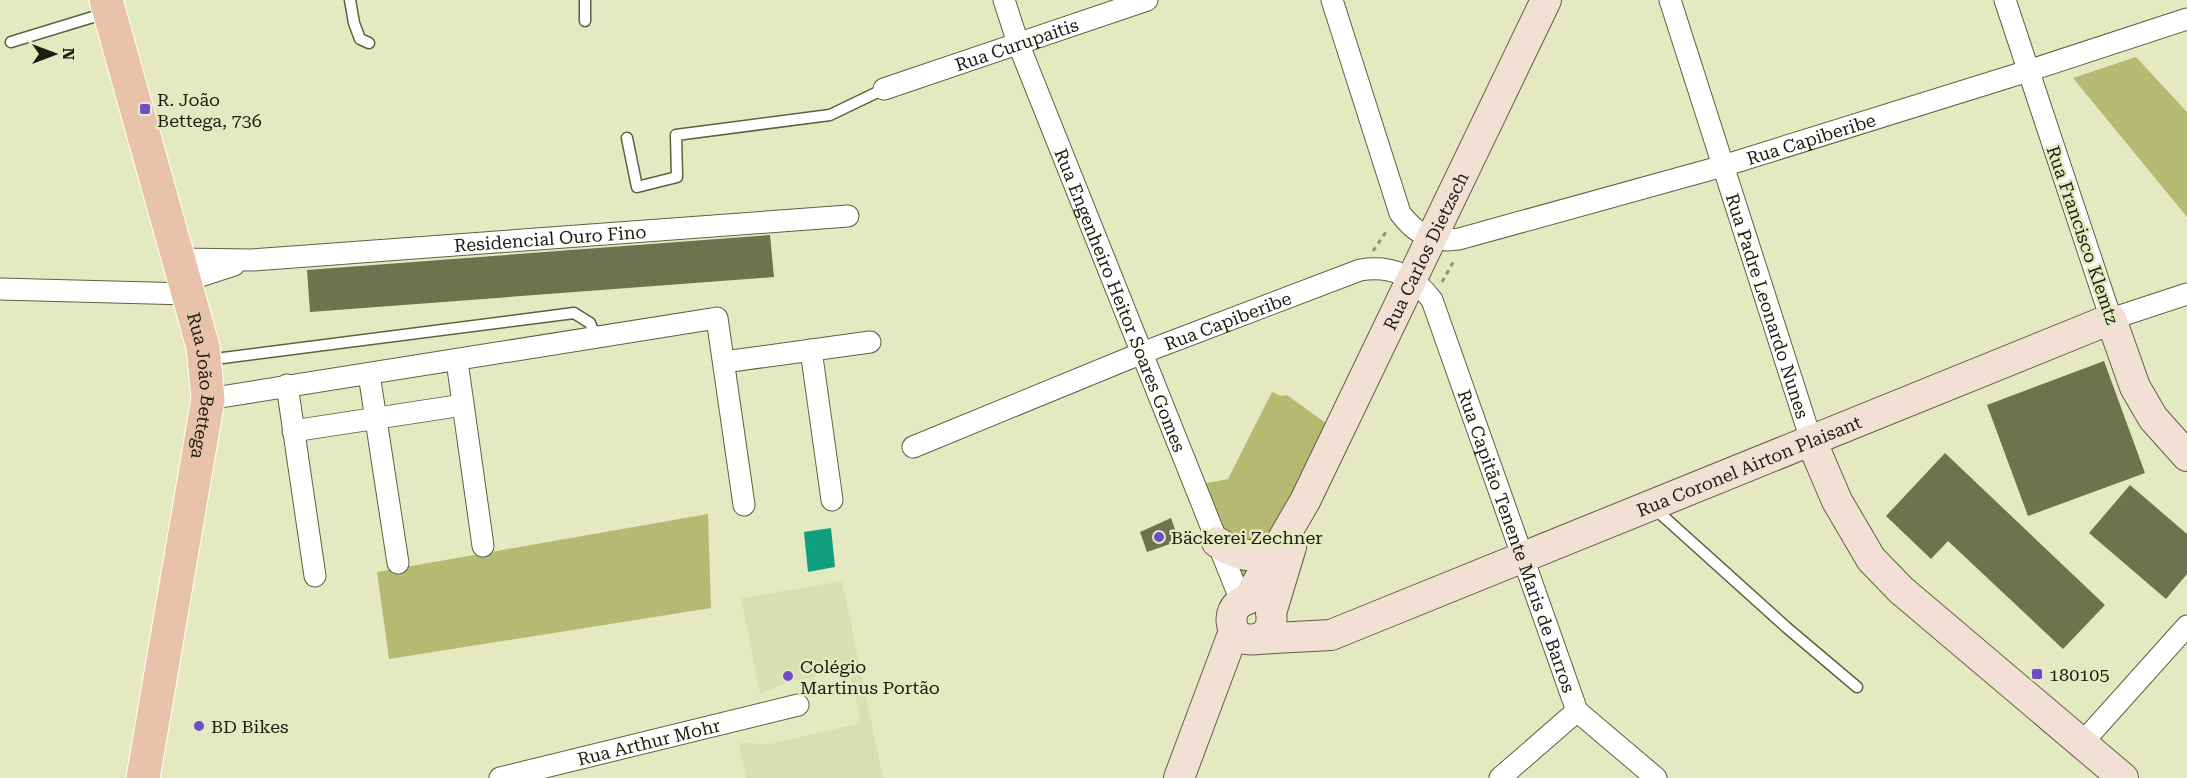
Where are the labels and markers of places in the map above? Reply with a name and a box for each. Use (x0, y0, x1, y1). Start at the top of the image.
place label: R. João Bettega, 736 (157, 89, 262, 131)
marker: R. João Bettega, 736 (138, 102, 152, 116)
place label: Bäckerei Zechner (1171, 527, 1323, 548)
marker: Bäckerei Zechner (1152, 530, 1166, 544)
place label: Colégio Martinus Portão (800, 656, 940, 698)
place label: 180105 (2049, 664, 2109, 685)
marker: 180105 (2030, 667, 2044, 681)
marker: Colégio Martinus Portão (781, 669, 795, 683)
place label: BD Bikes (211, 716, 289, 737)
marker: BD Bikes (192, 719, 206, 733)

